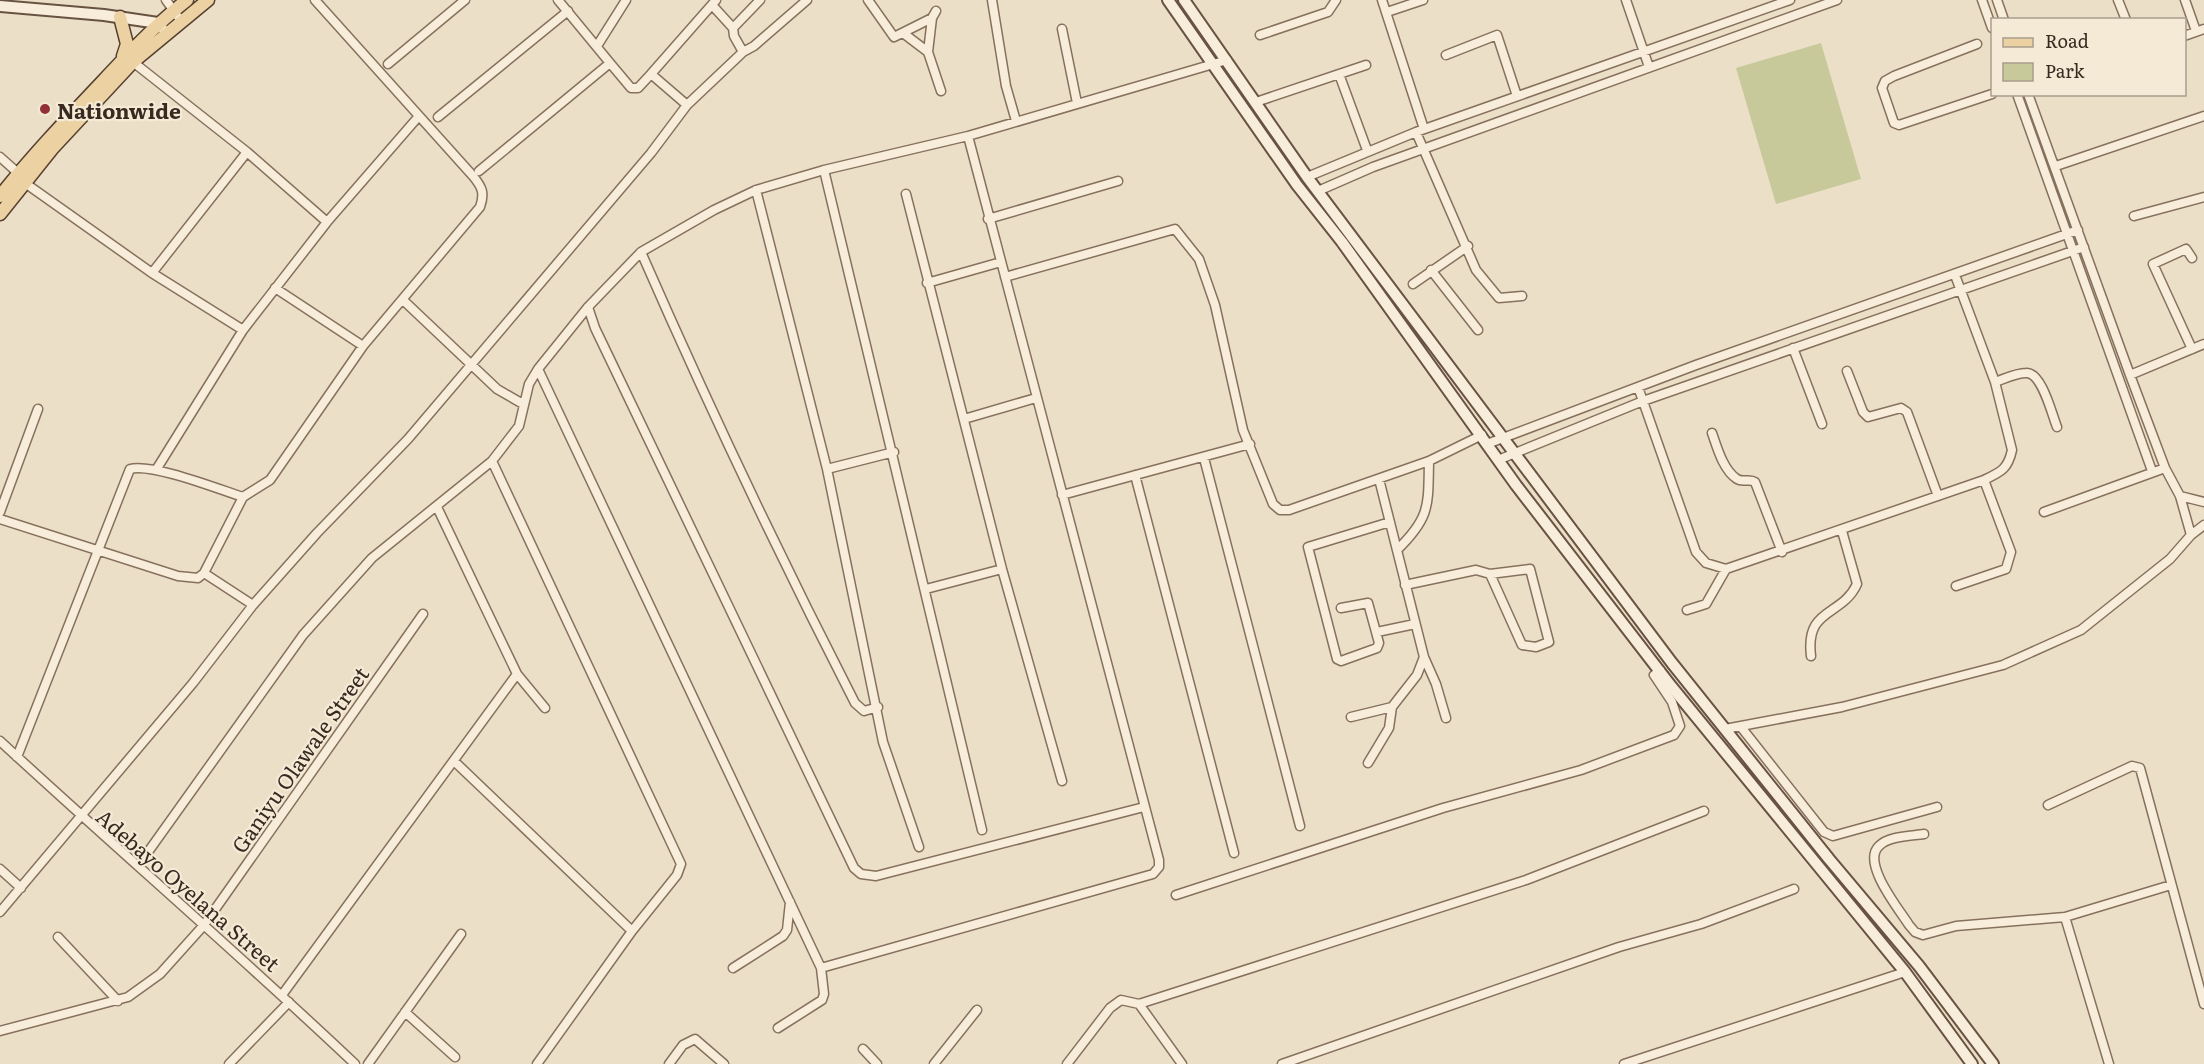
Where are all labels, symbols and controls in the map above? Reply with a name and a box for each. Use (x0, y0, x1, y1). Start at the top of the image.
legend (1991, 18, 2186, 96)
text: Road (2045, 27, 2089, 54)
text: Park (2045, 57, 2086, 84)
place label: Nationwide (57, 94, 181, 125)
marker: Nationwide (38, 102, 52, 116)
street label: Ganiyu Olawale Street (223, 659, 375, 859)
street label: Adebayo Oyelana Street (90, 800, 288, 978)

